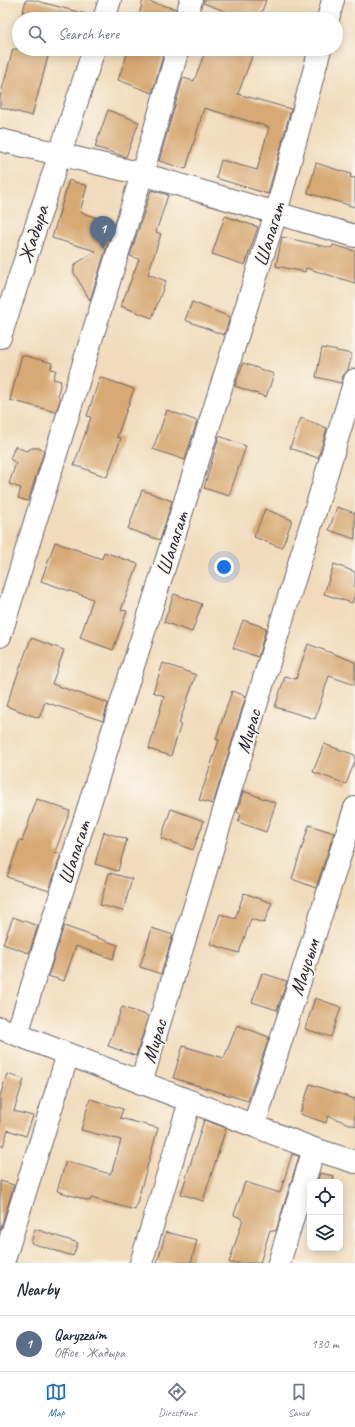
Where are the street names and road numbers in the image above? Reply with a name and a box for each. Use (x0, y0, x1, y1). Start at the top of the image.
street label: Шапагат (248, 198, 291, 269)
street label: Жадыра (12, 201, 55, 266)
street label: Шапагат (150, 507, 195, 578)
street label: Мирас (230, 705, 267, 756)
street label: Шапагат (52, 816, 97, 887)
street label: Маусым (284, 934, 326, 999)
street label: Мирас (136, 1015, 173, 1066)

